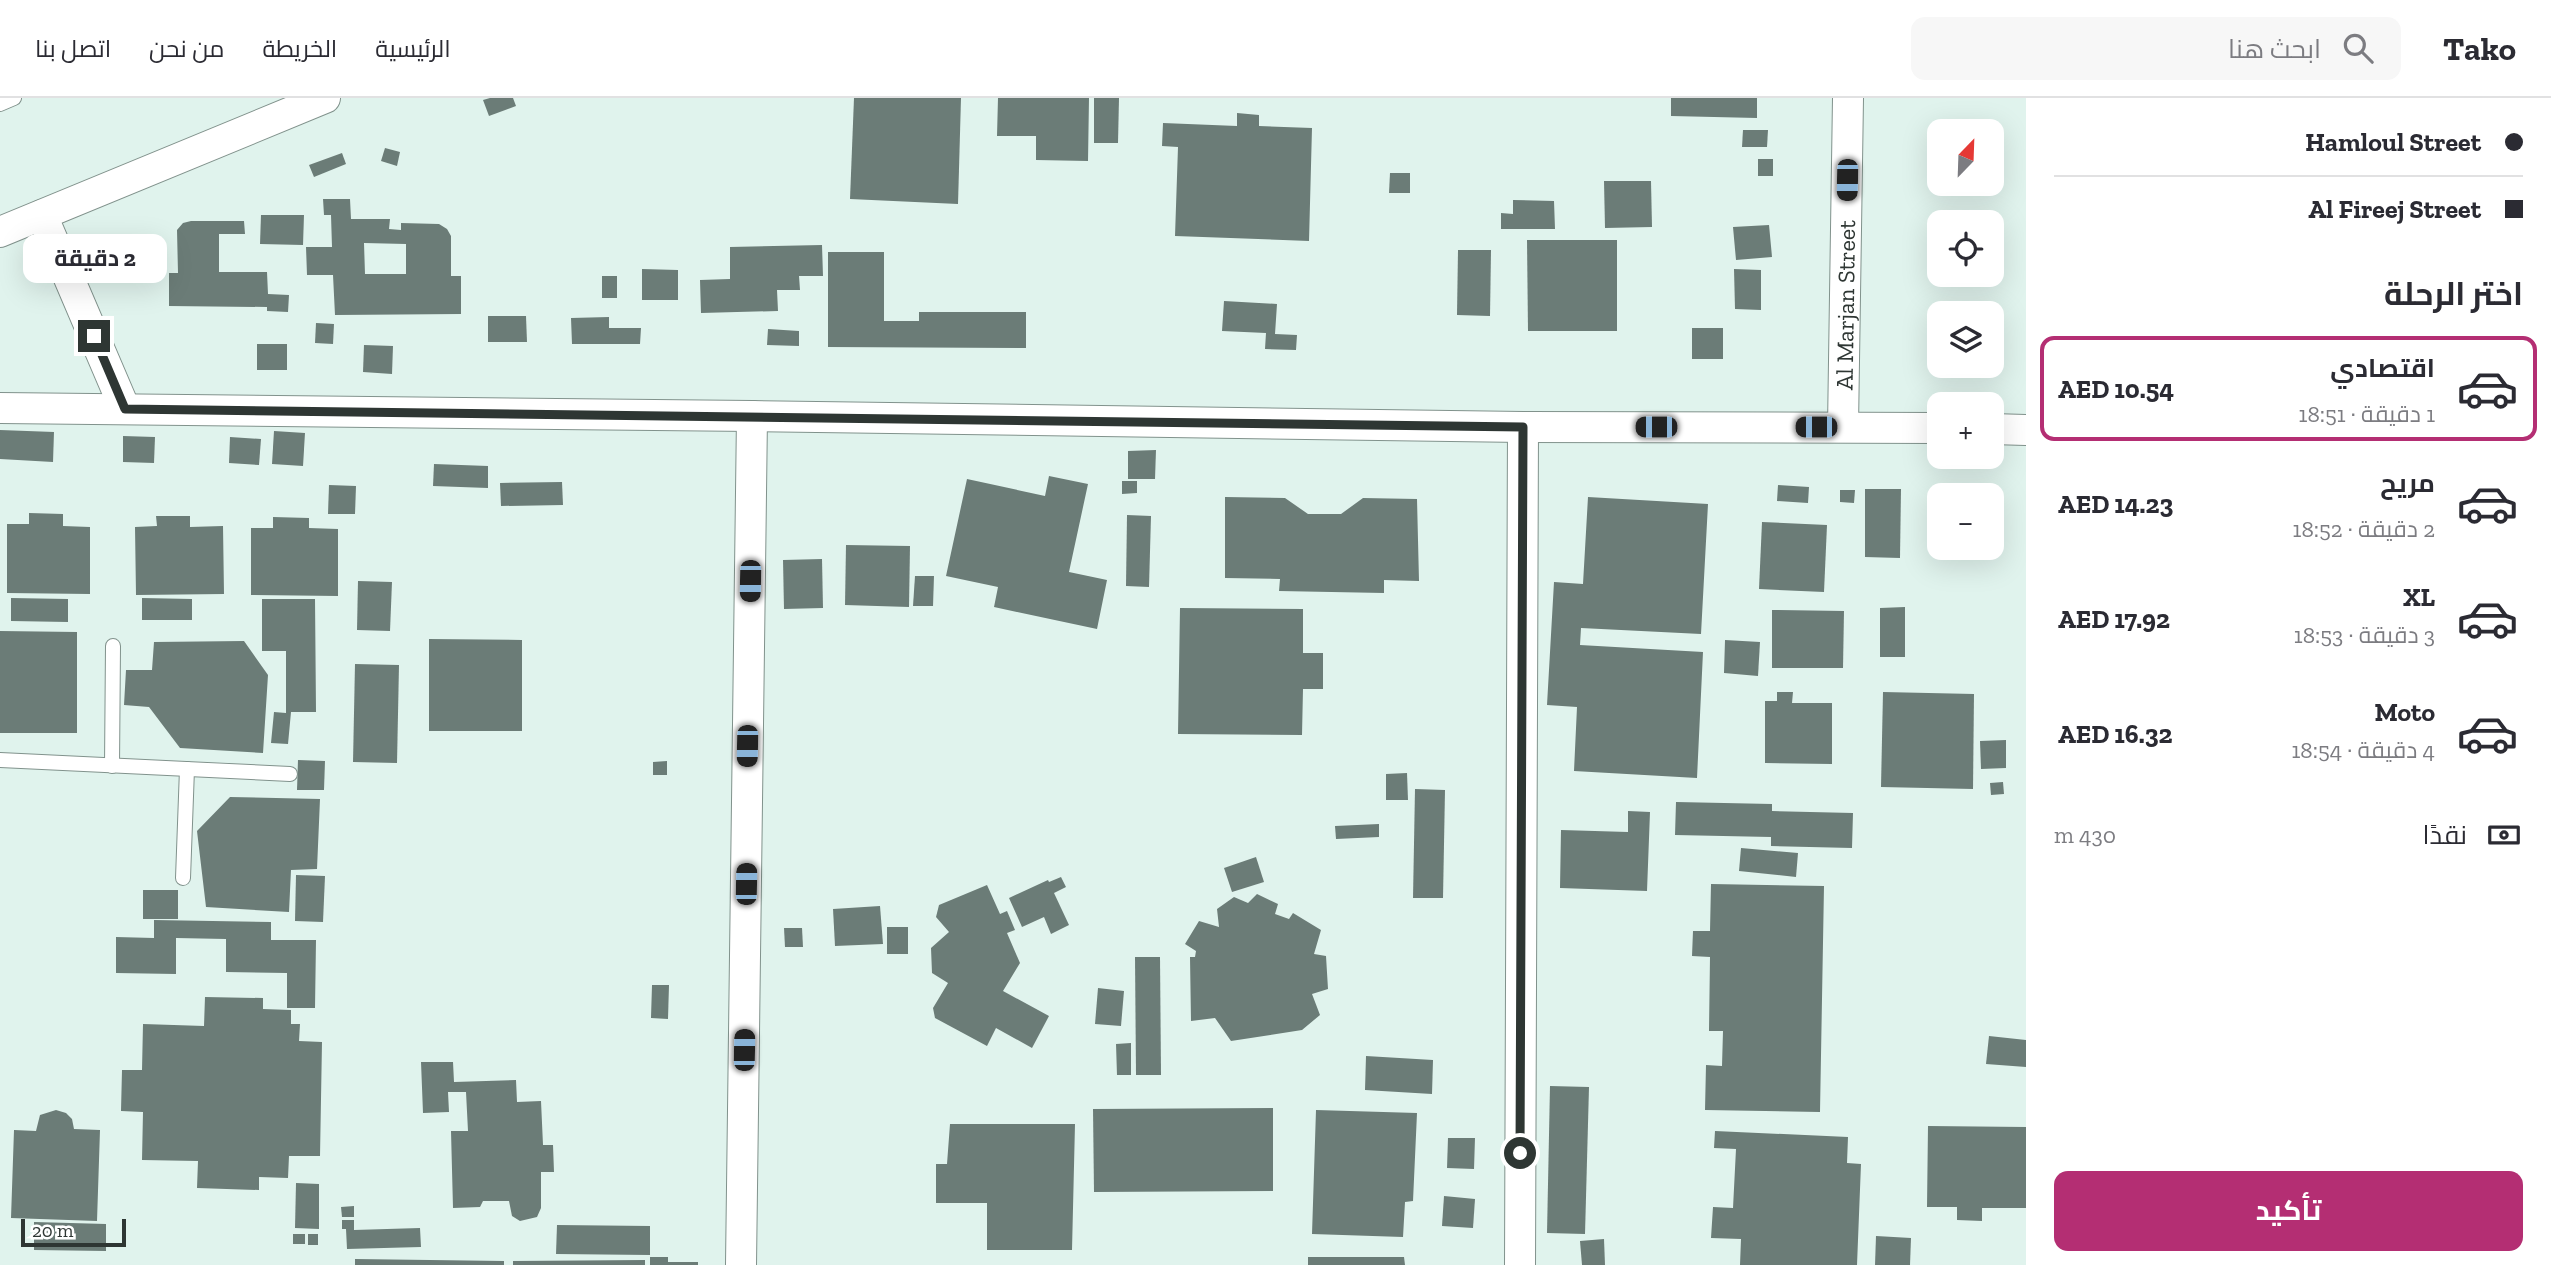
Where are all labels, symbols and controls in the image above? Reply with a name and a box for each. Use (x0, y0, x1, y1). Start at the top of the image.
search box (1911, 17, 2401, 80)
icon: search (2339, 29, 2377, 67)
text: Tako (2443, 29, 2516, 68)
text: ابحث هنا (2228, 33, 2321, 65)
text: اتصل بنا (35, 34, 111, 63)
text: من نحن (149, 34, 224, 63)
text: الخريطة (262, 34, 337, 63)
text: الرئيسية (375, 34, 451, 63)
north arrow (1927, 119, 2004, 196)
map controls (1927, 119, 2004, 560)
text: Hamloul Street (2305, 126, 2481, 158)
car (1837, 159, 1858, 201)
text: Al Fireej Street (2308, 193, 2481, 225)
button: locate (1927, 210, 2004, 287)
street label: Al Marjan Street (1829, 220, 1861, 390)
callout: 2 دقيقة (22, 234, 166, 284)
text: 2 دقيقة (54, 244, 136, 272)
text: اختر الرحلة (2384, 275, 2523, 313)
button: layers (1927, 301, 2004, 378)
route end (78, 320, 110, 352)
text: اقتصادي (2330, 352, 2435, 384)
icon: car (2456, 357, 2519, 420)
text: AED 10.54 (2058, 373, 2174, 405)
button: + (1927, 392, 2004, 469)
text: 1 دقيقة · 18:51 (2299, 400, 2435, 428)
car (1636, 417, 1678, 438)
car (1796, 417, 1838, 438)
text: مريح (2380, 467, 2435, 499)
icon: car (2456, 472, 2519, 535)
button: − (1927, 483, 2004, 560)
text: AED 14.23 (2058, 488, 2173, 520)
text: 2 دقيقة · 18:52 (2293, 515, 2435, 543)
car (740, 560, 761, 602)
text: XL (2403, 581, 2435, 613)
icon: car (2456, 587, 2519, 650)
text: AED 17.92 (2058, 603, 2170, 635)
text: 3 دقيقة · 18:53 (2294, 621, 2435, 649)
text: Moto (2375, 696, 2435, 728)
icon: car (2456, 702, 2519, 765)
text: AED 16.32 (2058, 718, 2172, 750)
car (737, 725, 758, 767)
text: 4 دقيقة · 18:54 (2292, 736, 2435, 764)
icon: cash (2485, 816, 2523, 854)
text: نقدًا (2423, 819, 2467, 851)
text: 430 m (2054, 821, 2116, 849)
car (736, 863, 757, 905)
car (734, 1029, 755, 1071)
route start (1504, 1137, 1536, 1169)
button: تأكيد (2054, 1171, 2523, 1251)
scale bar (21, 1216, 126, 1248)
text: 20 m (32, 1219, 73, 1242)

